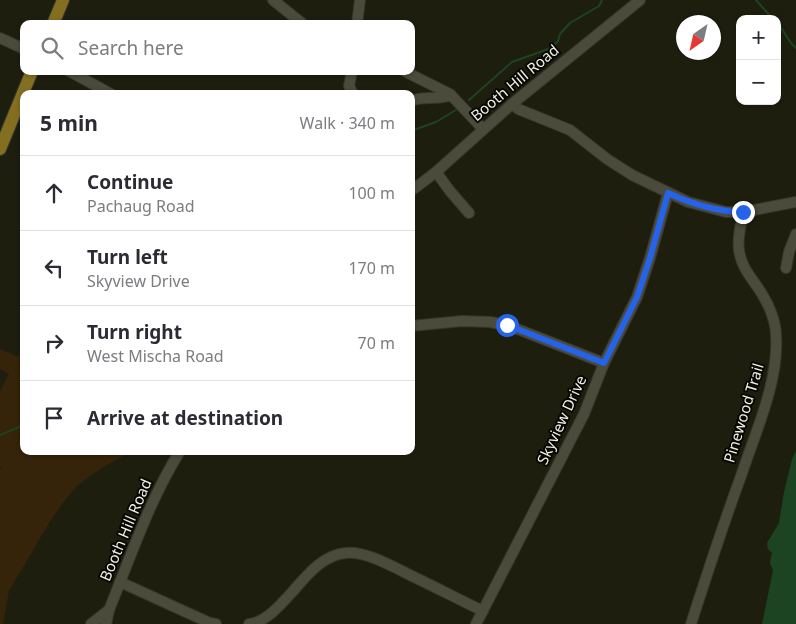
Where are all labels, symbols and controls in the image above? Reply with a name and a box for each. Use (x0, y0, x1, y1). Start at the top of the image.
north arrow (676, 15, 721, 60)
map controls (736, 15, 781, 105)
button: + (736, 15, 781, 60)
search box (20, 20, 415, 75)
icon: search (38, 34, 66, 62)
text: Search here (78, 35, 184, 61)
street label: Booth Hill Road (466, 39, 563, 125)
button: − (736, 60, 781, 105)
text: 5 min (40, 109, 98, 137)
text: Walk · 340 m (300, 112, 395, 134)
text: Continue (87, 169, 173, 195)
icon: ahead (40, 179, 68, 207)
text: 100 m (348, 182, 395, 204)
text: Pachaug Road (87, 195, 195, 217)
route end (732, 201, 755, 224)
text: Turn left (87, 244, 168, 270)
icon: left (40, 254, 68, 282)
text: 170 m (348, 257, 395, 279)
text: Skyview Drive (87, 270, 190, 292)
route start (496, 314, 519, 337)
text: Turn right (87, 319, 182, 345)
icon: right (40, 329, 68, 357)
text: 70 m (358, 332, 395, 354)
text: West Mischa Road (87, 345, 224, 367)
street label: Pinewood Trail (718, 360, 768, 465)
street label: Skyview Drive (532, 372, 591, 467)
icon: arrive (40, 404, 68, 432)
text: Arrive at destination (87, 405, 283, 431)
street label: Booth Hill Road (95, 475, 156, 584)

